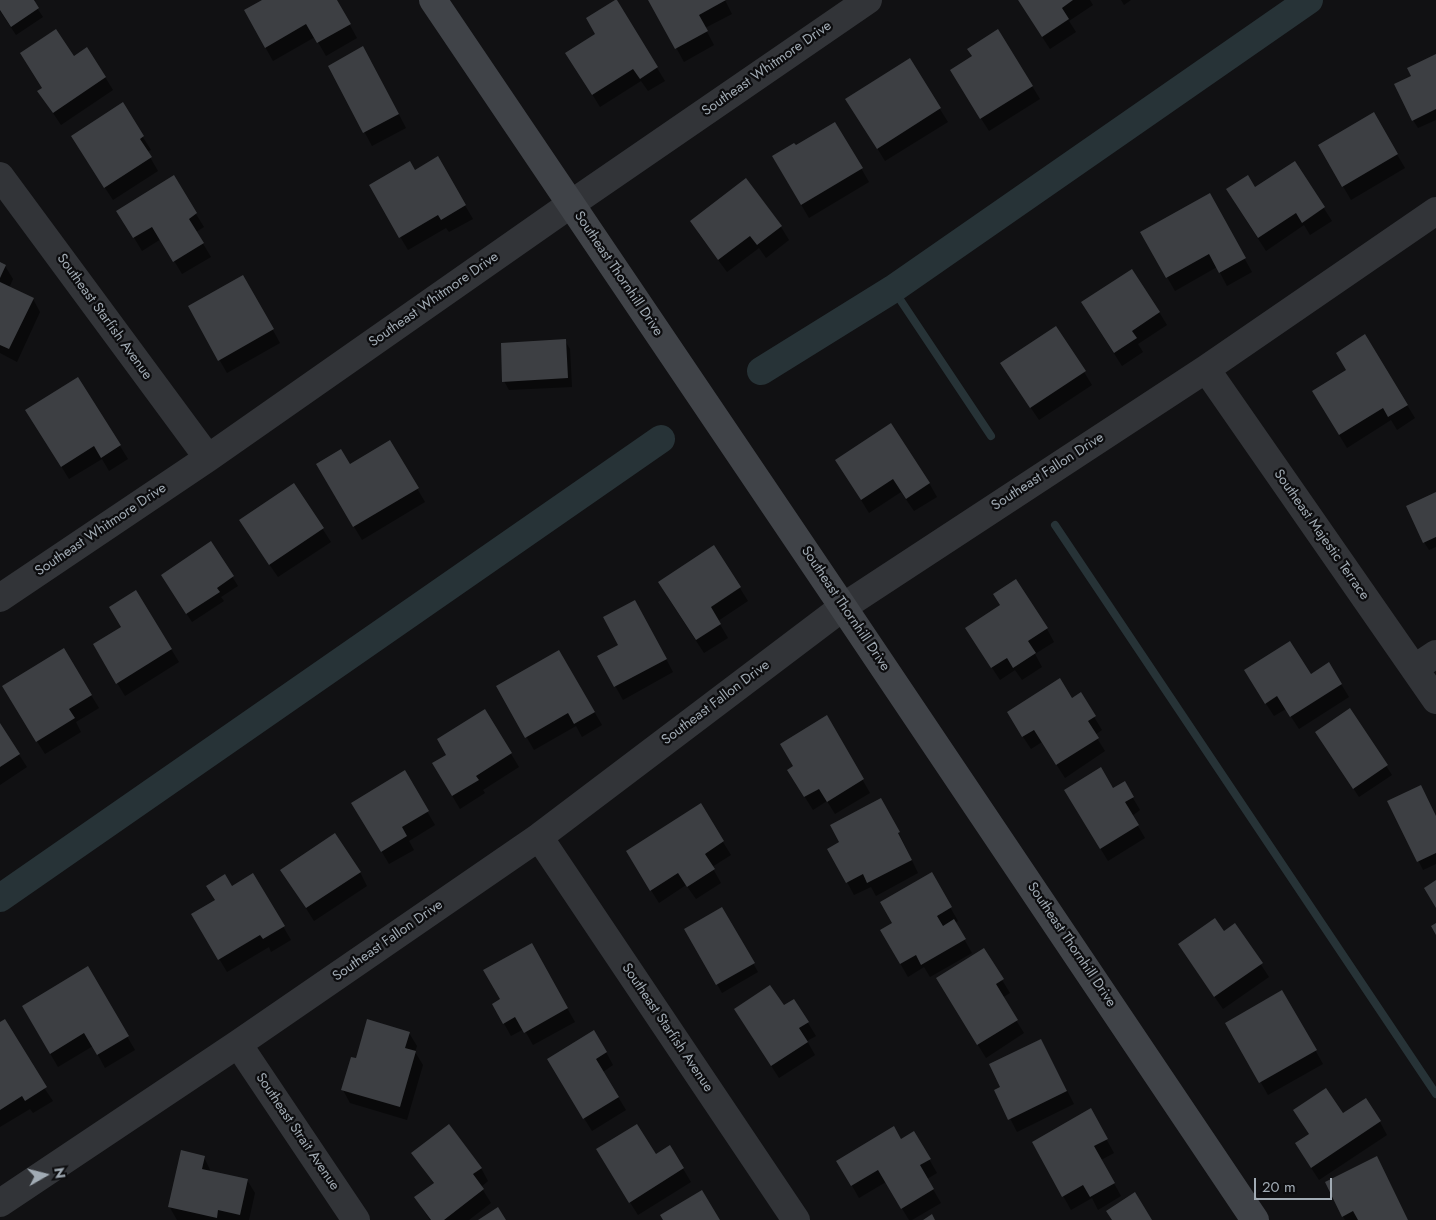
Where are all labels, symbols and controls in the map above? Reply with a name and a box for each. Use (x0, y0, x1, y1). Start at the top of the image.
street label: Southeast Whitmore Drive (699, 18, 835, 120)
street label: Southeast Thornhill Drive (570, 208, 666, 340)
street label: Southeast Whitmore Drive (366, 249, 502, 351)
street label: Southeast Starfish Avenue (53, 251, 155, 383)
street label: Southeast Fallon Drive (989, 429, 1107, 515)
street label: Southeast Majestic Terrace (1270, 467, 1372, 603)
street label: Southeast Whitmore Drive (32, 480, 170, 580)
street label: Southeast Thornhill Drive (797, 543, 893, 675)
street label: Southeast Fallon Drive (659, 657, 773, 749)
street label: Southeast Thornhill Drive (1023, 879, 1119, 1011)
street label: Southeast Fallon Drive (330, 897, 446, 985)
street label: Southeast Starfish Avenue (618, 960, 716, 1096)
street label: Southeast Strait Avenue (251, 1070, 343, 1194)
north arrow (20, 1150, 70, 1200)
text: N (49, 1166, 71, 1180)
scale bar (1256, 1168, 1334, 1200)
text: 20 m (1262, 1176, 1296, 1198)

